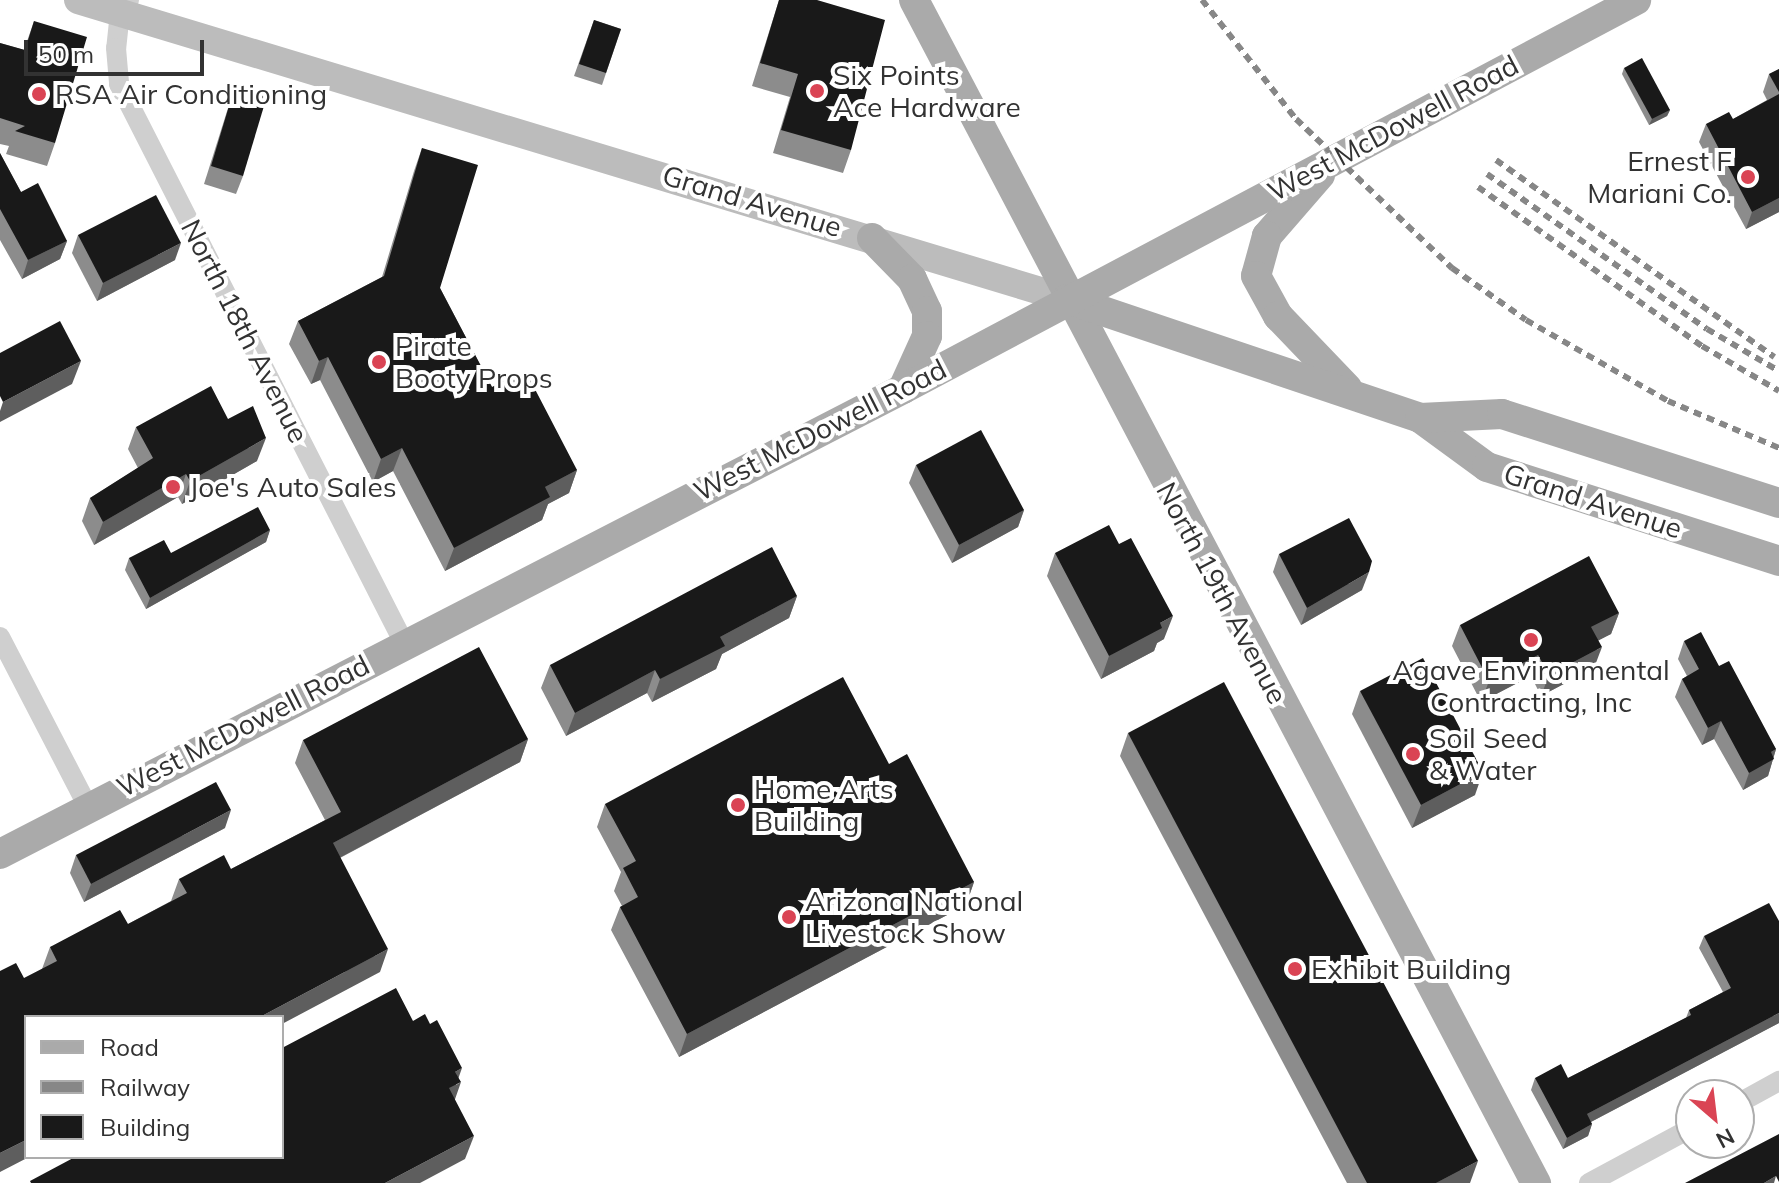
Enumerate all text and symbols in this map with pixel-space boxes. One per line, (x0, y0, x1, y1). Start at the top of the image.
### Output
scale bar (28, 24, 208, 74)
text: 50 m (38, 39, 94, 69)
street label: West McDowell Road (1262, 48, 1524, 208)
place label: Six Points Ace Hardware (833, 58, 1021, 124)
place label: RSA Air Conditioning (55, 77, 327, 111)
marker: Six Points Ace Hardware (808, 82, 826, 100)
marker: RSA Air Conditioning (30, 85, 48, 103)
place label: Ernest F Mariani Co. (1587, 144, 1732, 210)
street label: Grand Avenue (658, 158, 846, 244)
marker: Ernest F Mariani Co. (1739, 168, 1757, 186)
street label: North 18th Avenue (174, 214, 316, 448)
place label: Pirate Booty Props (395, 329, 553, 395)
street label: West McDowell Road (688, 352, 952, 508)
marker: Pirate Booty Props (370, 353, 388, 371)
street label: Grand Avenue (1500, 456, 1686, 546)
place label: Joe's Auto Sales (189, 470, 397, 504)
street label: North 19th Avenue (1149, 477, 1295, 709)
marker: Joe's Auto Sales (164, 478, 182, 496)
marker: Agave Environmental Contracting, Inc (1522, 631, 1540, 649)
street label: West McDowell Road (111, 648, 375, 804)
place label: Agave Environmental Contracting, Inc (1392, 653, 1670, 719)
place label: Soil Seed & Water (1429, 721, 1548, 787)
marker: Soil Seed & Water (1404, 745, 1422, 763)
place label: Home Arts Building (754, 772, 894, 838)
marker: Home Arts Building (729, 796, 747, 814)
place label: Arizona National Livestock Show (805, 884, 1023, 950)
marker: Arizona National Livestock Show (780, 908, 798, 926)
place label: Exhibit Building (1311, 952, 1511, 986)
marker: Exhibit Building (1286, 960, 1304, 978)
legend (24, 1015, 284, 1159)
text: Road (100, 1032, 159, 1062)
text: Railway (100, 1072, 190, 1102)
north arrow (1675, 1079, 1755, 1159)
text: Building (100, 1112, 190, 1142)
text: N (1711, 1122, 1739, 1155)

